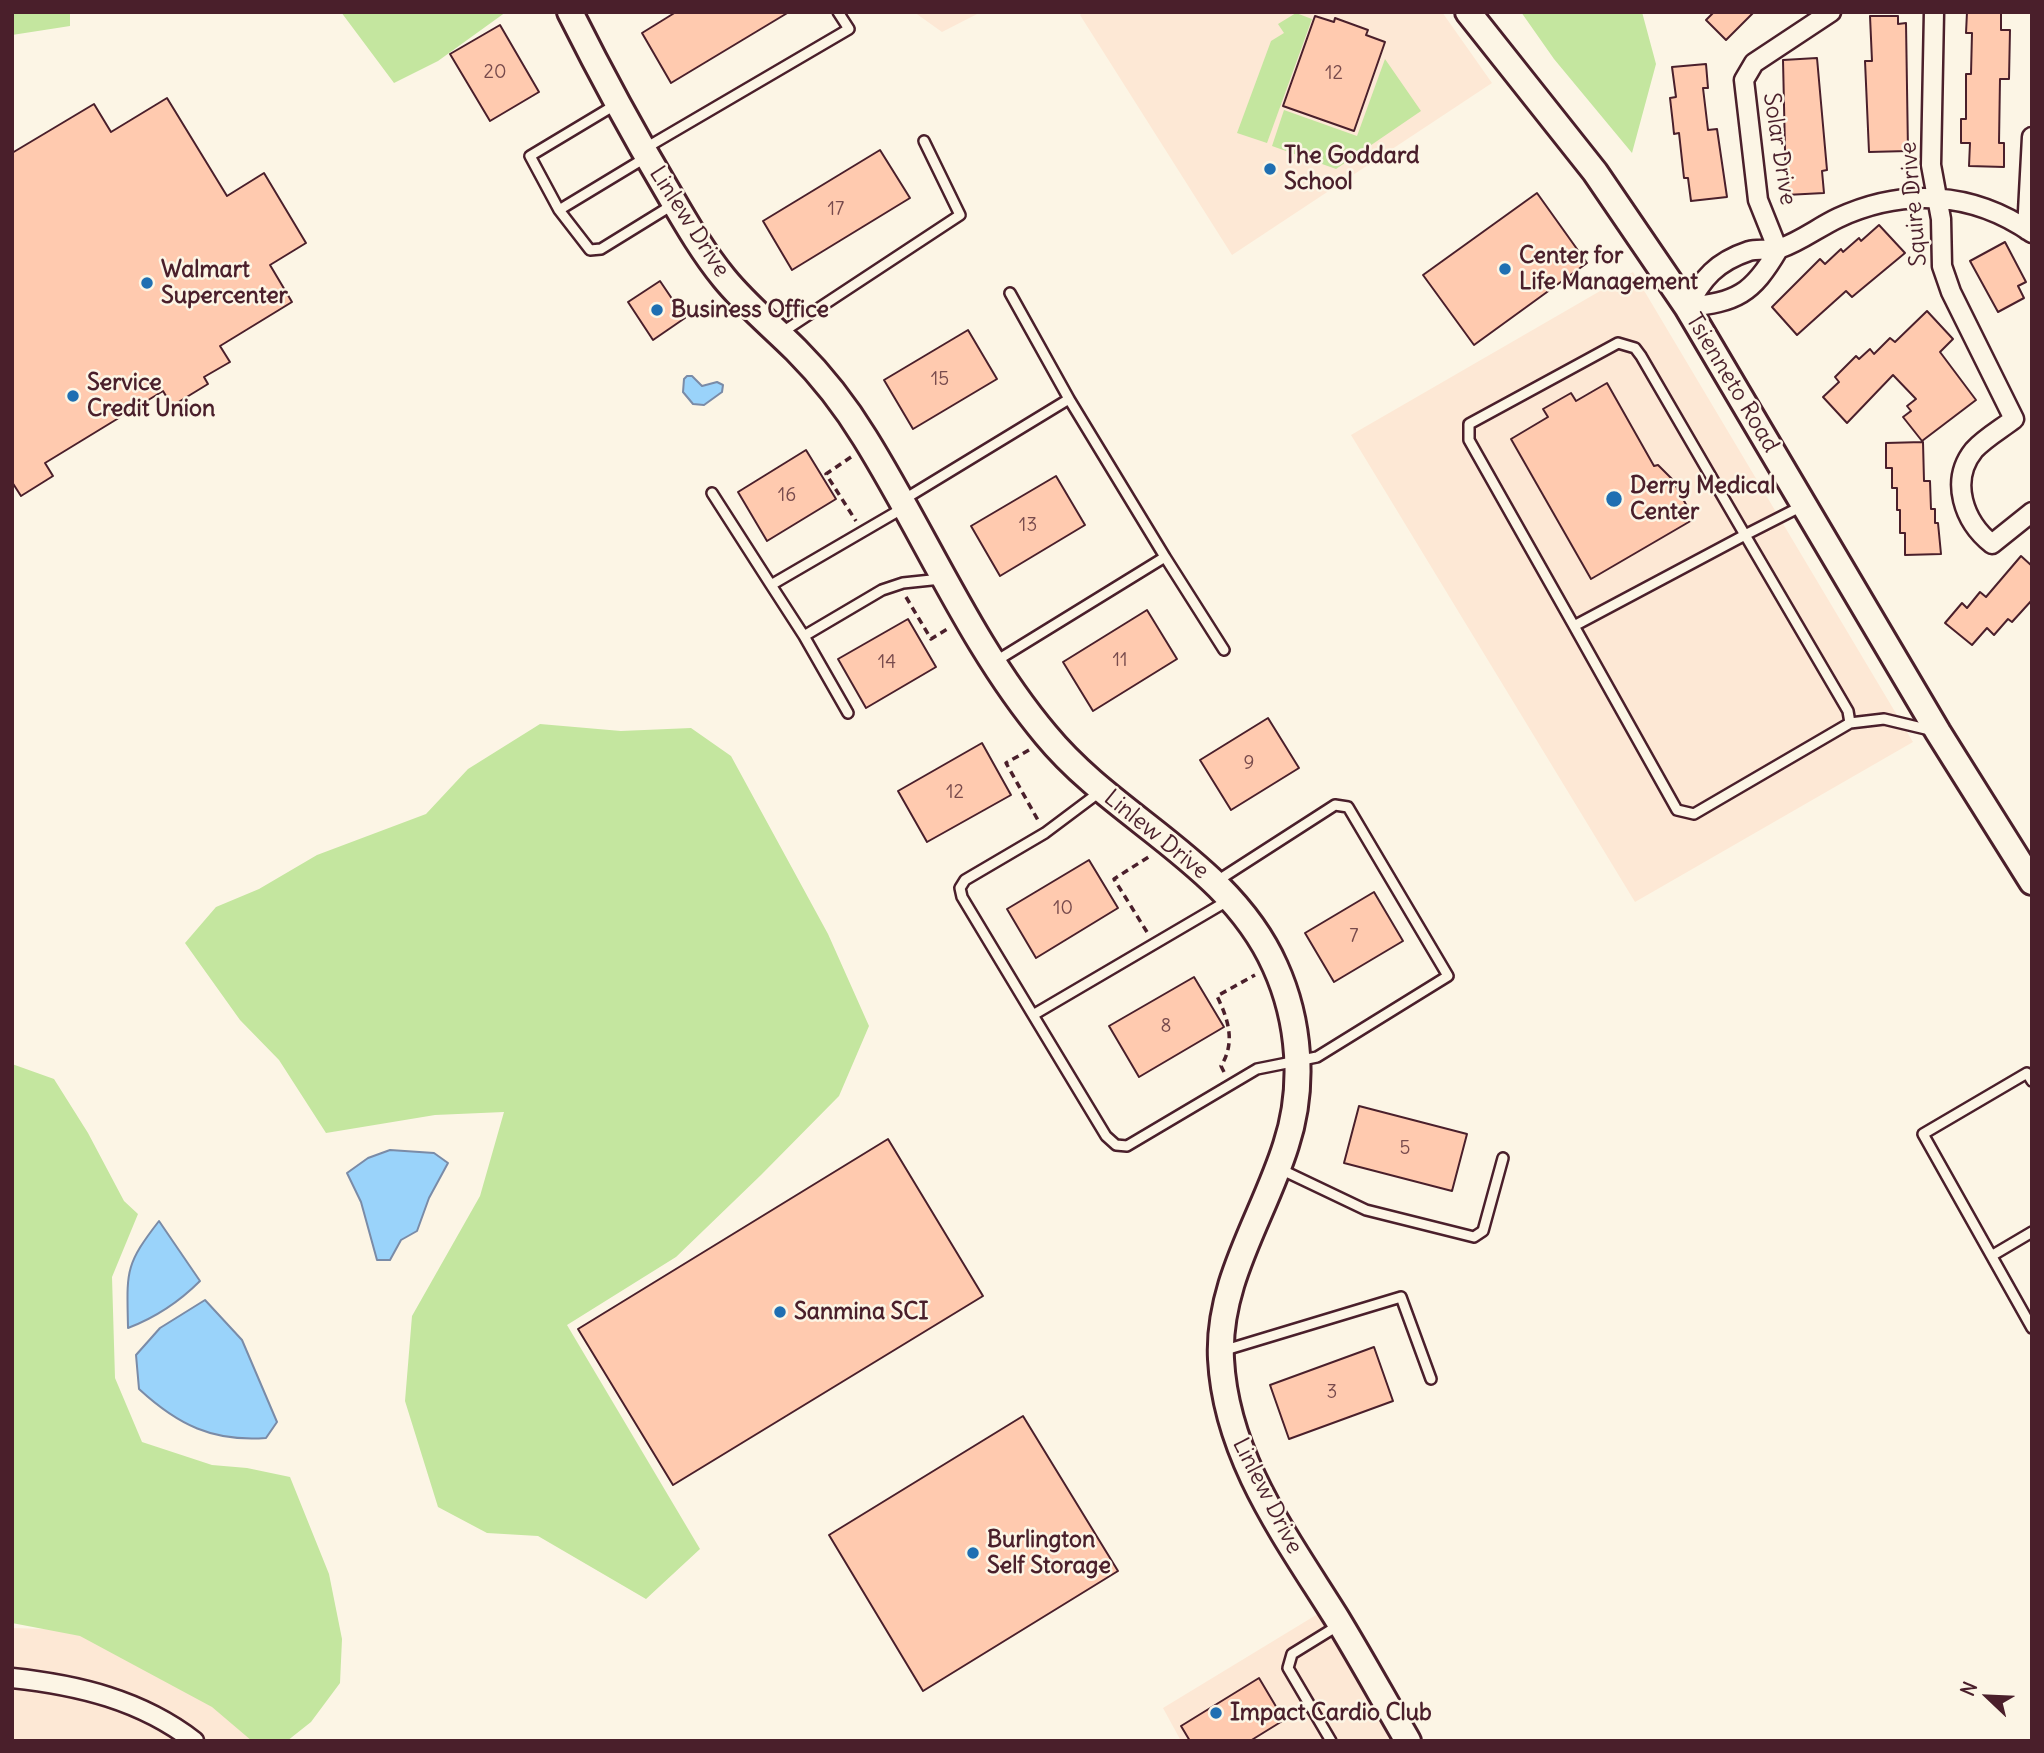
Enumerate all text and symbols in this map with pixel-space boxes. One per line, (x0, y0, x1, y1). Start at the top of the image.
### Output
house number: 20 (484, 62, 506, 84)
house number: 12 (1325, 63, 1343, 85)
street label: Solar Drive (1757, 91, 1801, 207)
street label: Squire Drive (1895, 141, 1933, 267)
place label: The Goddard School (1284, 142, 1420, 196)
street label: Linlew Drive (643, 161, 735, 283)
marker: The Goddard School (1262, 161, 1278, 177)
house number: 17 (828, 199, 844, 221)
place label: Center for Life Management (1519, 242, 1698, 296)
place label: Walmart Supercenter (161, 256, 288, 310)
marker: Center for Life Management (1497, 261, 1513, 277)
marker: Walmart Supercenter (139, 275, 155, 291)
place label: Business Office (671, 296, 829, 324)
marker: Business Office (649, 302, 665, 318)
street label: Tsienneto Road (1680, 308, 1784, 458)
place label: Service Credit Union (87, 369, 215, 423)
house number: 15 (931, 369, 949, 391)
marker: Service Credit Union (65, 388, 81, 404)
place label: Derry Medical Center (1630, 472, 1775, 526)
house number: 16 (778, 485, 796, 507)
marker: Derry Medical Center (1604, 489, 1624, 509)
house number: 13 (1019, 515, 1037, 537)
house number: 11 (1112, 650, 1128, 672)
house number: 14 (878, 652, 896, 674)
house number: 9 (1244, 753, 1254, 775)
house number: 12 (946, 782, 964, 804)
street label: Linlew Drive (1098, 784, 1214, 886)
house number: 10 (1053, 898, 1073, 920)
house number: 7 (1349, 926, 1359, 948)
house number: 8 (1161, 1016, 1171, 1038)
house number: 5 (1400, 1138, 1410, 1160)
place label: Sanmina SCI (794, 1298, 928, 1326)
marker: Sanmina SCI (772, 1304, 788, 1320)
house number: 3 (1327, 1382, 1337, 1404)
street label: Linlew Drive (1226, 1433, 1308, 1559)
place label: Burlington Self Storage (987, 1526, 1111, 1580)
marker: Burlington Self Storage (965, 1545, 981, 1561)
north arrow (1953, 1662, 2023, 1732)
text: N (1955, 1678, 1982, 1700)
place label: Impact Cardio Club (1230, 1699, 1432, 1727)
marker: Impact Cardio Club (1208, 1705, 1224, 1721)

